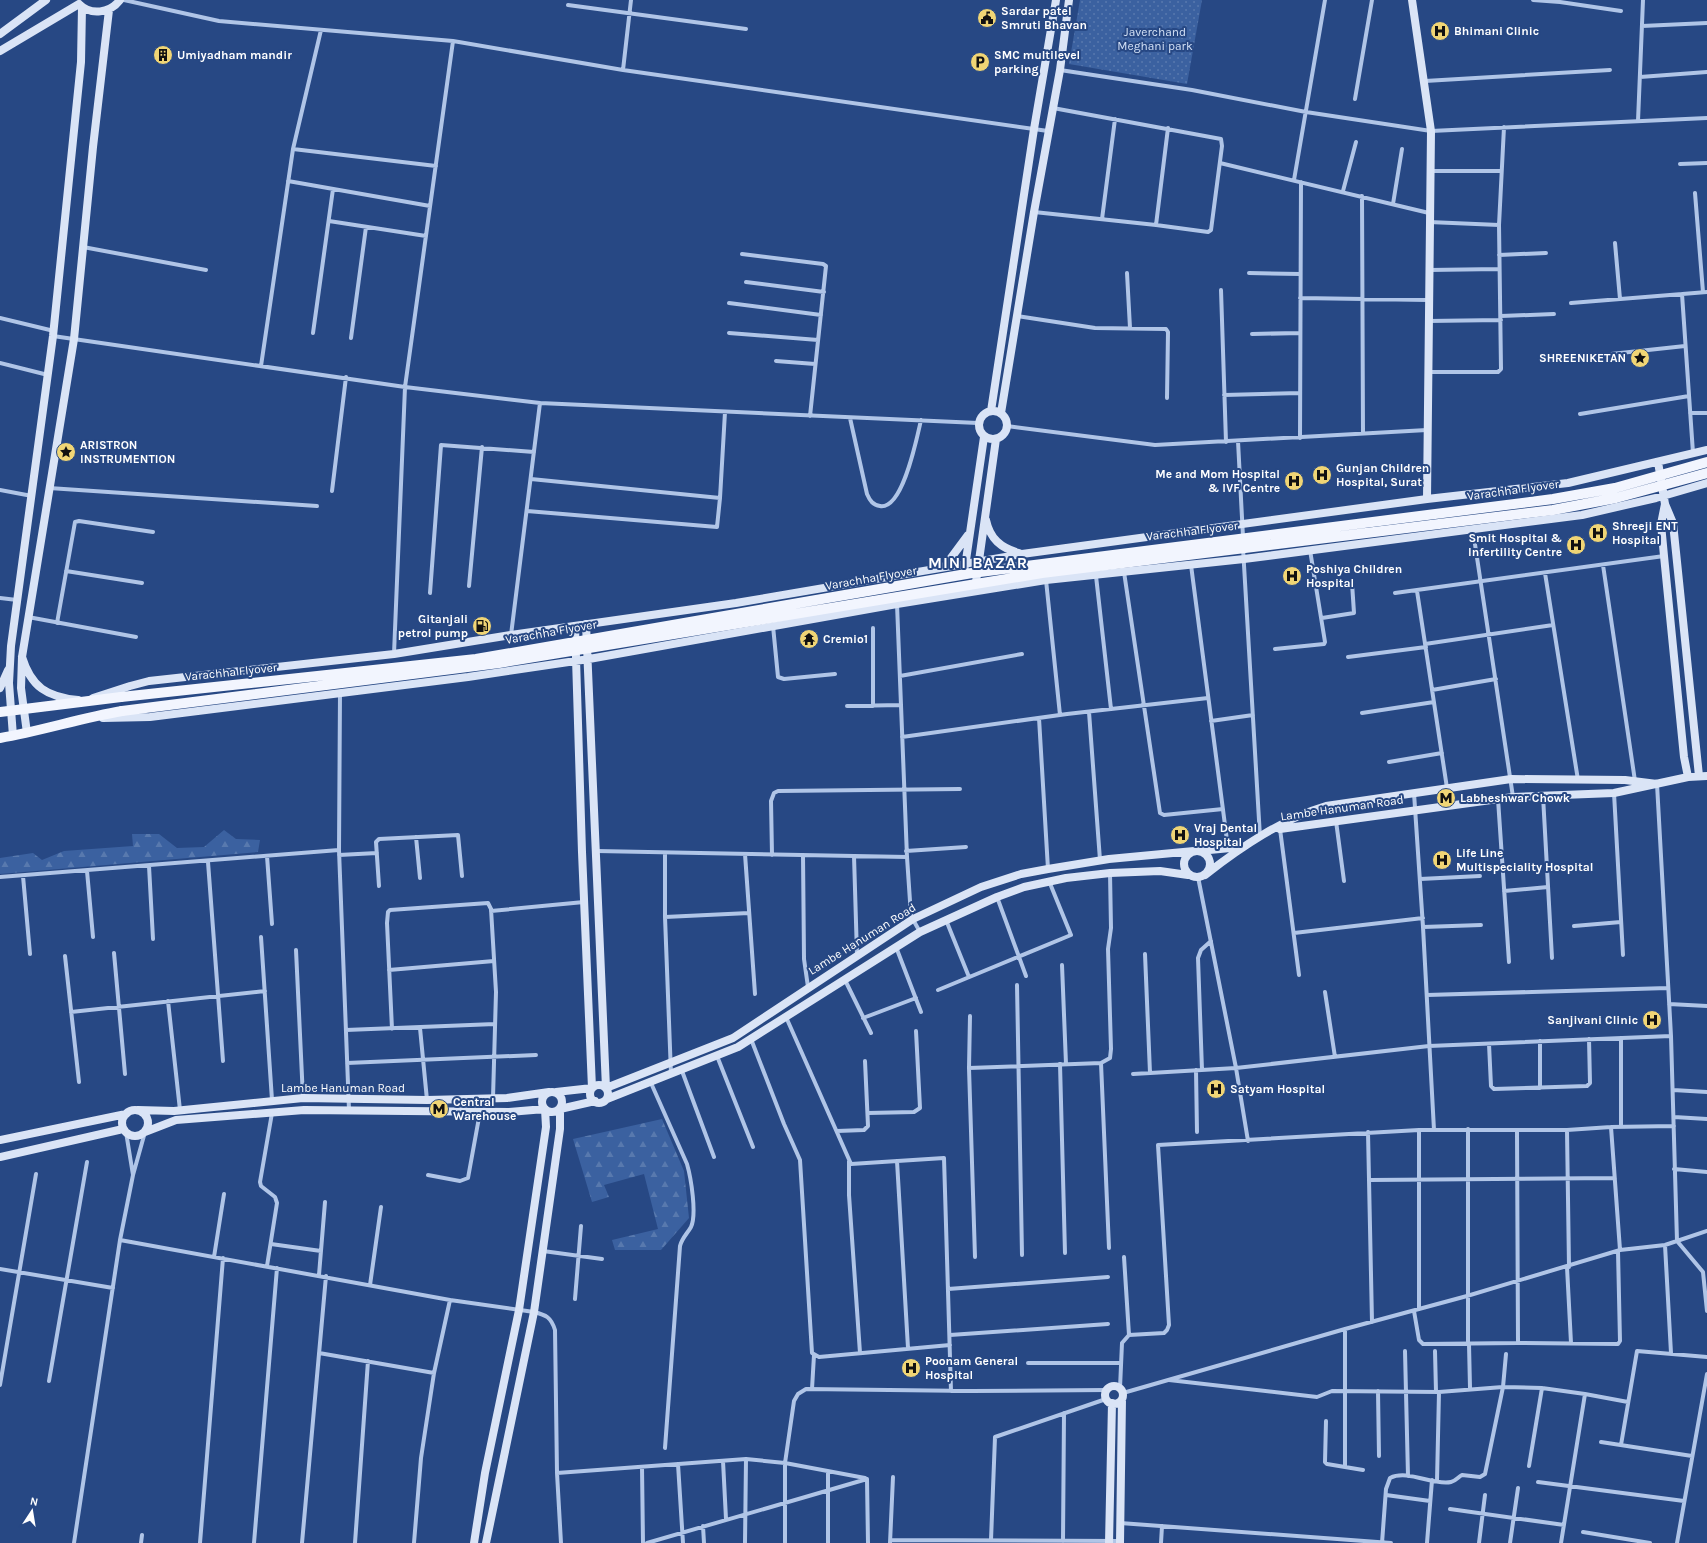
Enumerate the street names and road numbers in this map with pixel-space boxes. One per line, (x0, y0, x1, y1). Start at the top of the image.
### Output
street label: Varachha Flyover (1466, 477, 1560, 503)
street label: Varachha Flyover (1145, 518, 1239, 544)
street label: Varachha Flyover (824, 563, 918, 593)
street label: Varachha Flyover (504, 617, 598, 647)
street label: Varachha Flyover (184, 660, 278, 684)
street label: Lambe Hanuman Road (1280, 792, 1404, 824)
street label: Lambe Hanuman Road (806, 900, 918, 978)
street label: Lambe Hanuman Road (281, 1081, 405, 1095)

